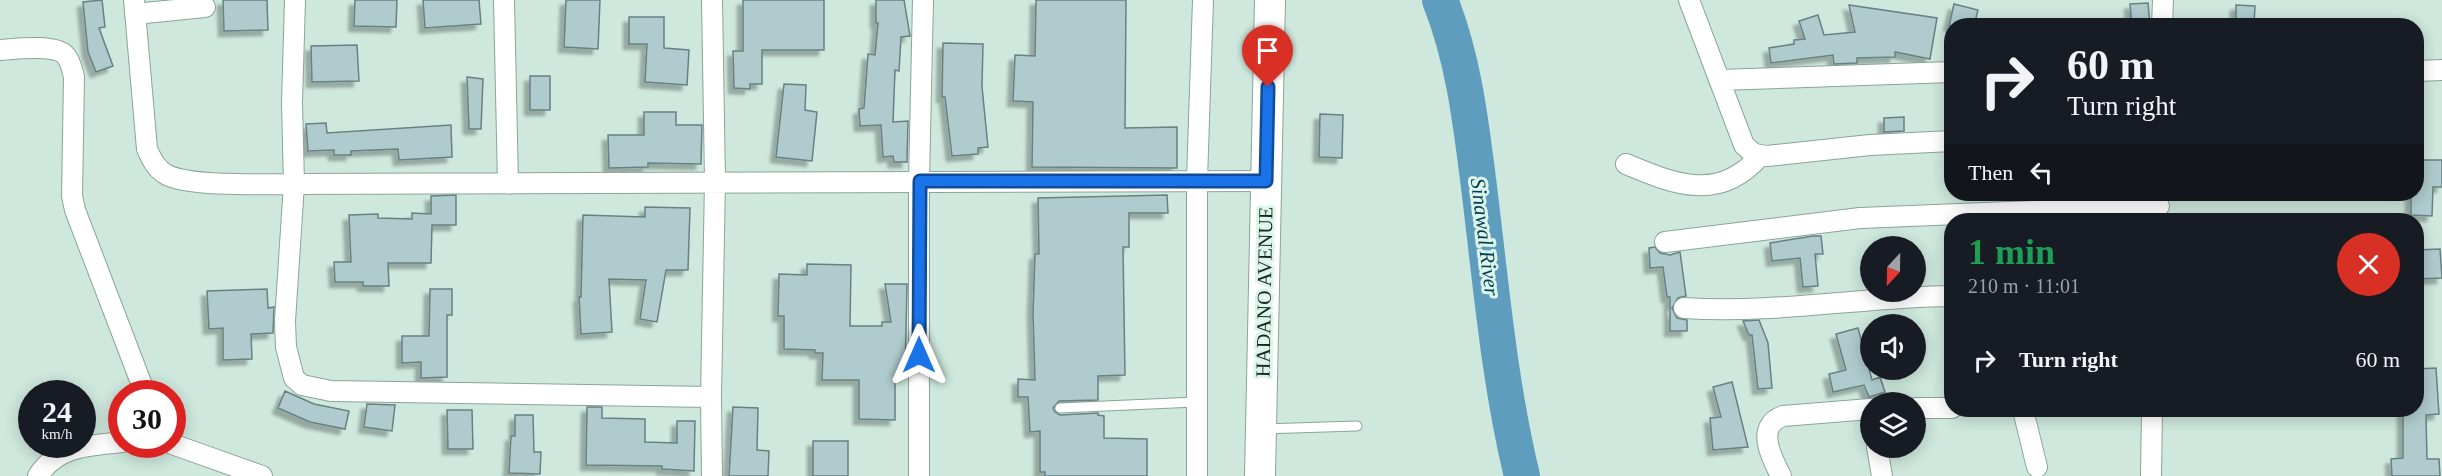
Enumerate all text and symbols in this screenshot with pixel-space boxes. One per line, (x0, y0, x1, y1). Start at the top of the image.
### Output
pin (1242, 25, 1293, 87)
icon: arrive (1251, 34, 1284, 67)
icon: right (1968, 42, 2046, 120)
text: 60 m (2067, 42, 2155, 88)
text: Turn right (2067, 91, 2176, 121)
icon: left (2025, 156, 2058, 189)
text: Then (1968, 160, 2013, 185)
water label: Sinawal River (1466, 177, 1504, 298)
street label: HADANO AVENUE (1252, 207, 1276, 377)
text: 1 min (1968, 232, 2055, 272)
button: close (2337, 233, 2400, 296)
north arrow (1860, 236, 1926, 302)
map controls (1860, 236, 1926, 458)
text: 210 m · 11:01 (1968, 275, 2080, 297)
button: sound (1860, 314, 1926, 380)
position arrow (887, 323, 951, 387)
icon: right (1968, 344, 2001, 377)
text: Turn right (2019, 347, 2118, 372)
text: 60 m (2355, 347, 2400, 372)
speed limit sign: 30 (108, 380, 186, 458)
button: layers (1860, 392, 1926, 458)
text: 24 (42, 395, 72, 428)
text: km/h (42, 426, 72, 442)

